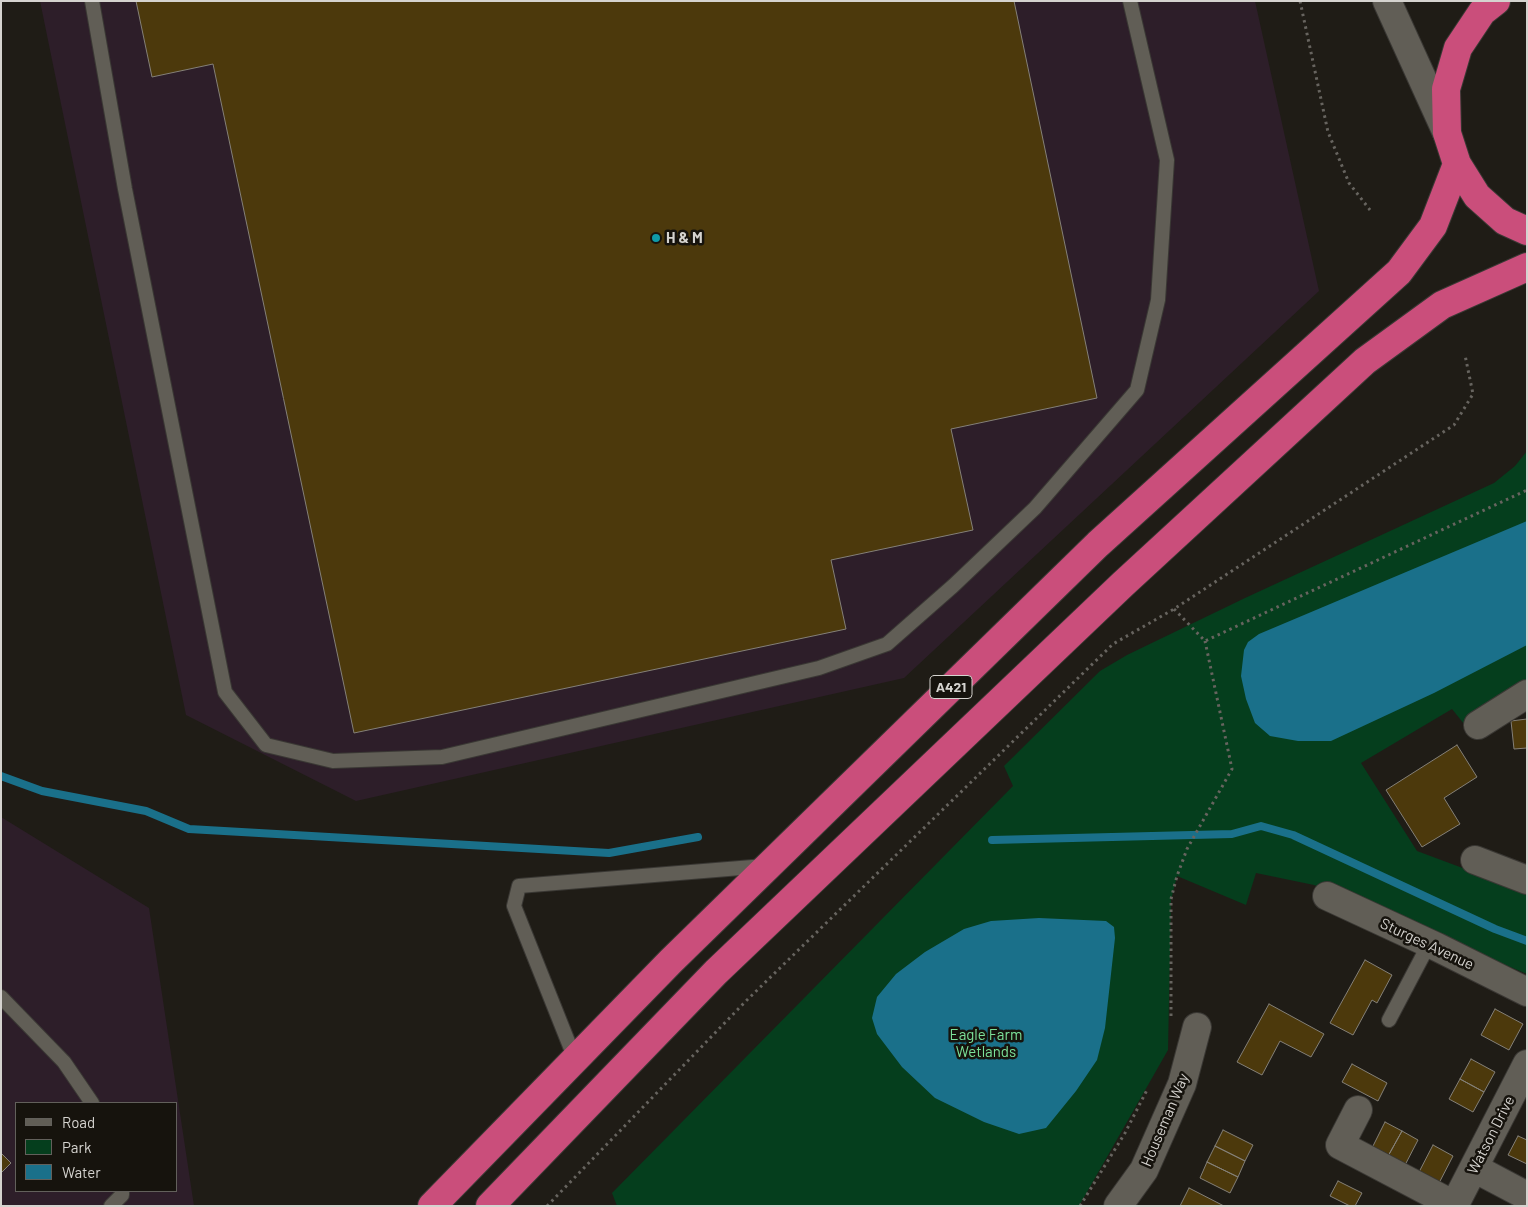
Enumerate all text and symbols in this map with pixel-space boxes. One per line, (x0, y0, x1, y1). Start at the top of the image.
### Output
place label: H & M (666, 229, 703, 247)
marker: H & M (650, 232, 662, 244)
road number: A421 (930, 676, 972, 699)
street label: Sturges Avenue (1377, 914, 1477, 974)
park label: Eagle Farm Wetlands (950, 1026, 1022, 1061)
street label: Houseman Way (1137, 1071, 1193, 1169)
street label: Watson Drive (1464, 1093, 1518, 1177)
legend (15, 1102, 178, 1192)
text: Road (62, 1113, 95, 1131)
text: Park (62, 1138, 91, 1156)
text: Water (62, 1163, 101, 1181)

